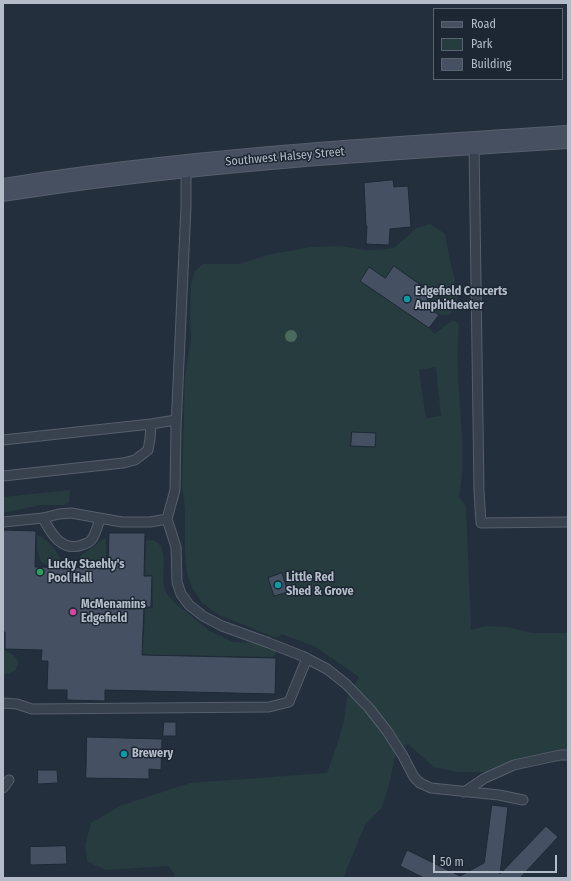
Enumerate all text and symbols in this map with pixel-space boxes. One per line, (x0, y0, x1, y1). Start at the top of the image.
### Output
legend (433, 8, 563, 80)
text: Road (471, 17, 496, 31)
text: Park (471, 37, 492, 51)
text: Building (471, 57, 511, 71)
street label: Southwest Halsey Street (225, 145, 345, 169)
place label: Edgefield Concerts Amphitheater (415, 285, 507, 313)
marker: Edgefield Concerts Amphitheater (402, 294, 412, 304)
place label: Lucky Staehly's Pool Hall (48, 558, 125, 586)
marker: Lucky Staehly's Pool Hall (35, 567, 45, 577)
place label: Little Red Shed & Grove (286, 571, 354, 599)
marker: Little Red Shed & Grove (273, 580, 283, 590)
place label: McMenamins Edgefield (81, 598, 146, 626)
marker: McMenamins Edgefield (68, 607, 78, 617)
place label: Brewery (132, 747, 173, 761)
marker: Brewery (119, 749, 129, 759)
scale bar (435, 847, 559, 873)
text: 50 m (440, 855, 464, 869)

